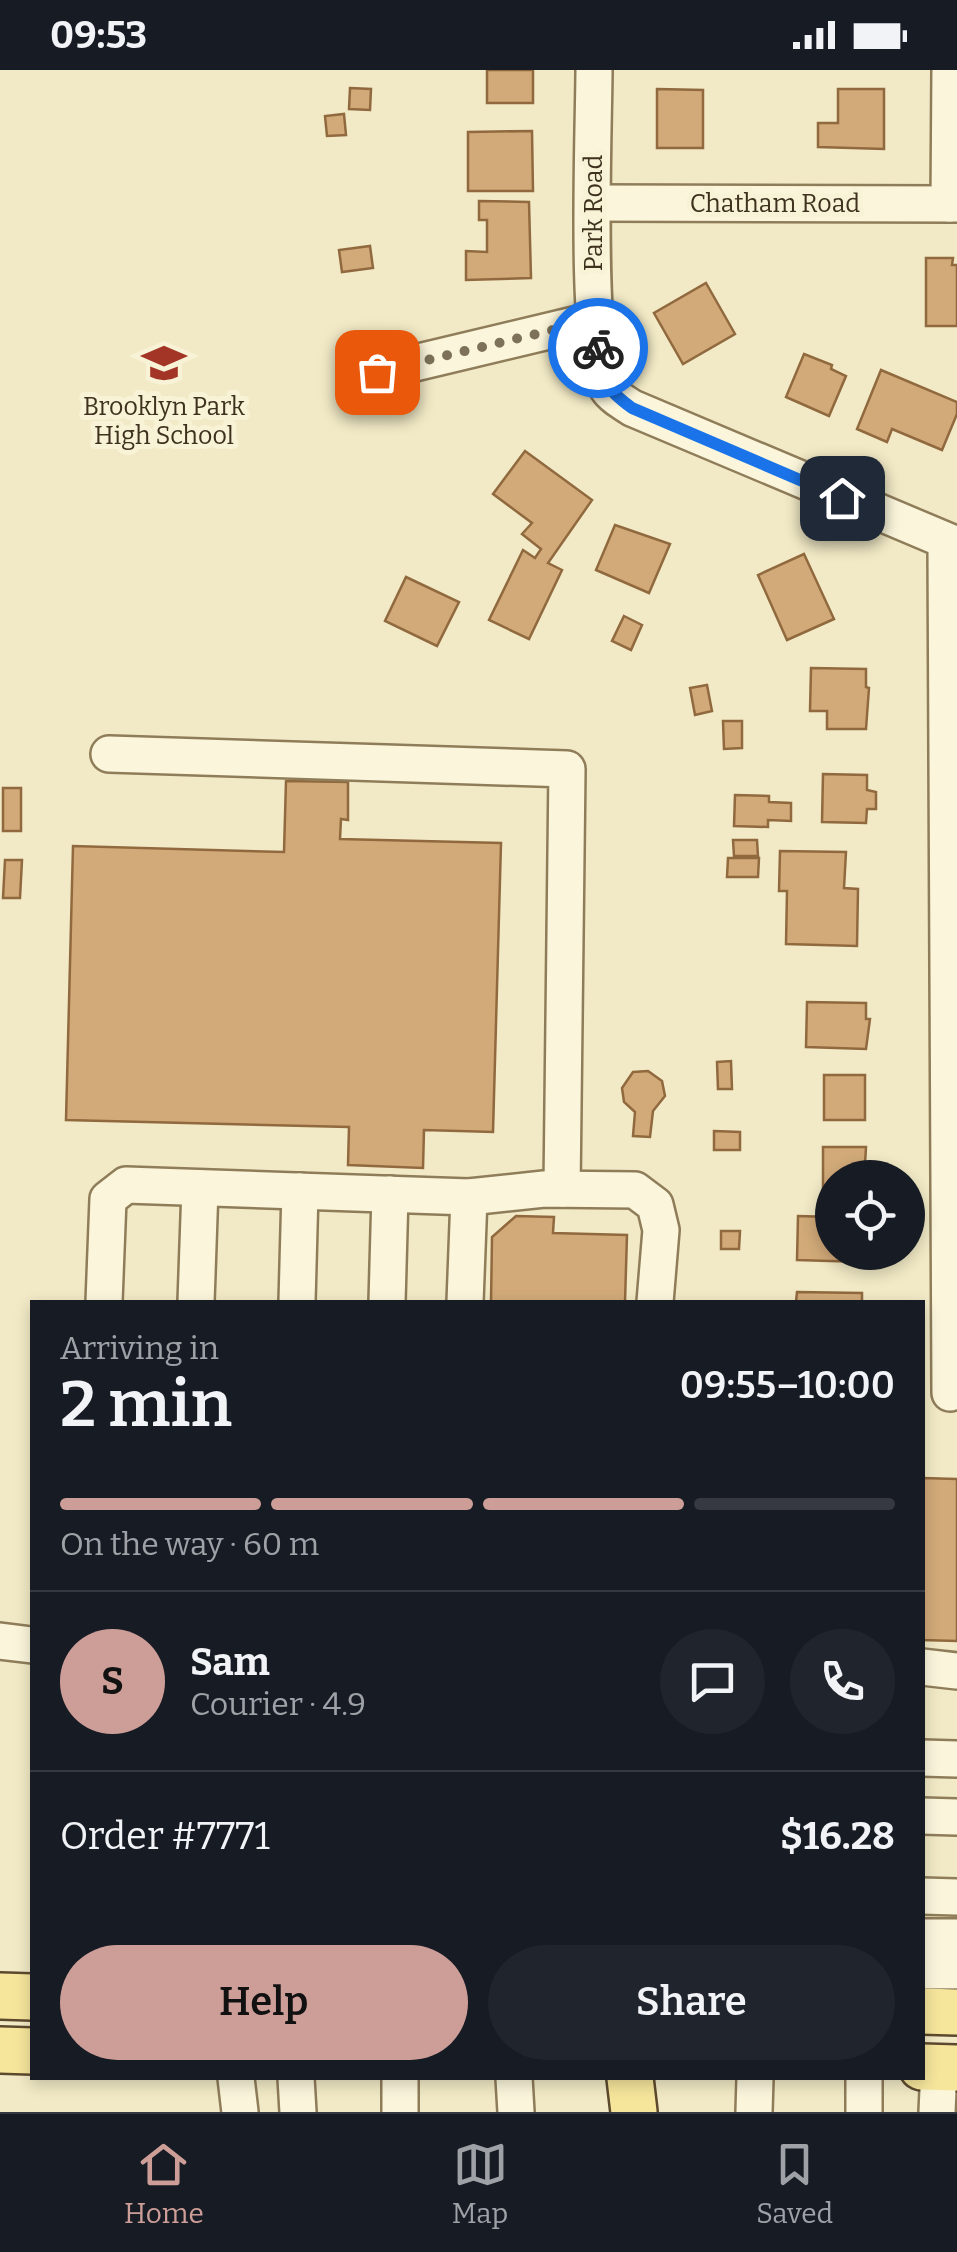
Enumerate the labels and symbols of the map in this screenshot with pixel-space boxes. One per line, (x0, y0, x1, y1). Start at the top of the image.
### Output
street label: Park Road (579, 155, 609, 271)
street label: Chatham Road (690, 189, 860, 219)
courier (548, 298, 648, 398)
pin (335, 330, 420, 415)
school or university icon: Brooklyn Park High School (140, 339, 188, 387)
place label: Brooklyn Park High School (83, 392, 246, 451)
pin (800, 456, 885, 541)

